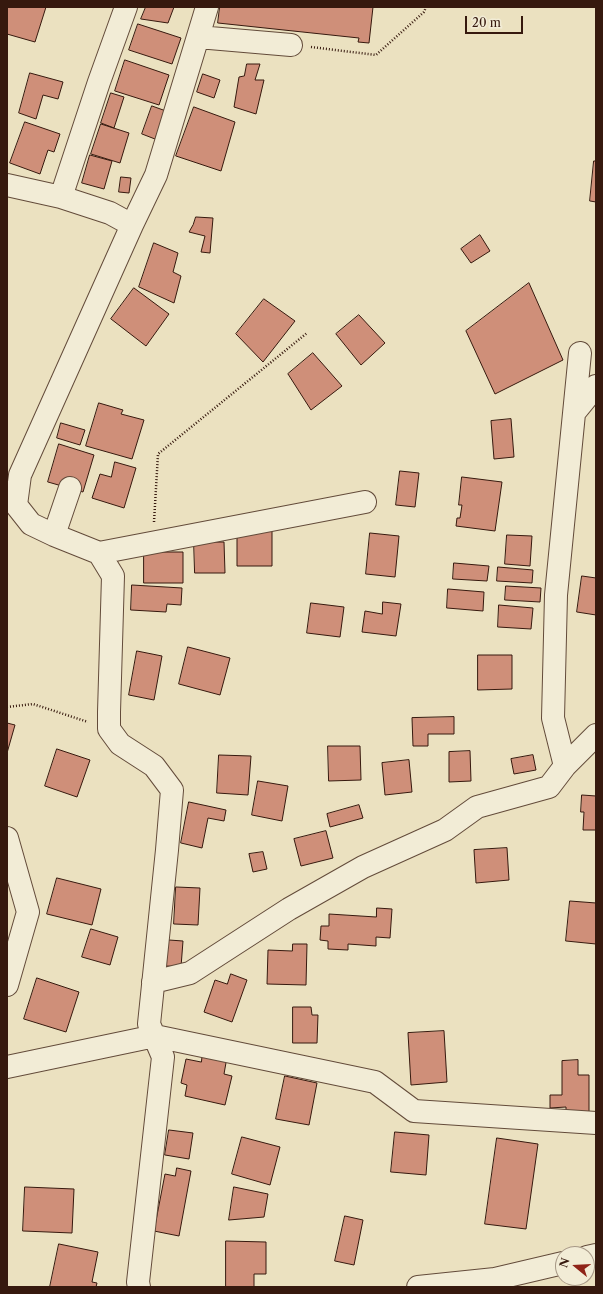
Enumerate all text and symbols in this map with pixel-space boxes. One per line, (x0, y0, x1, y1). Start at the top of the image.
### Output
scale bar (467, 8, 525, 34)
text: 20 m (472, 15, 501, 30)
north arrow (555, 1246, 595, 1286)
text: N (556, 1256, 573, 1269)

